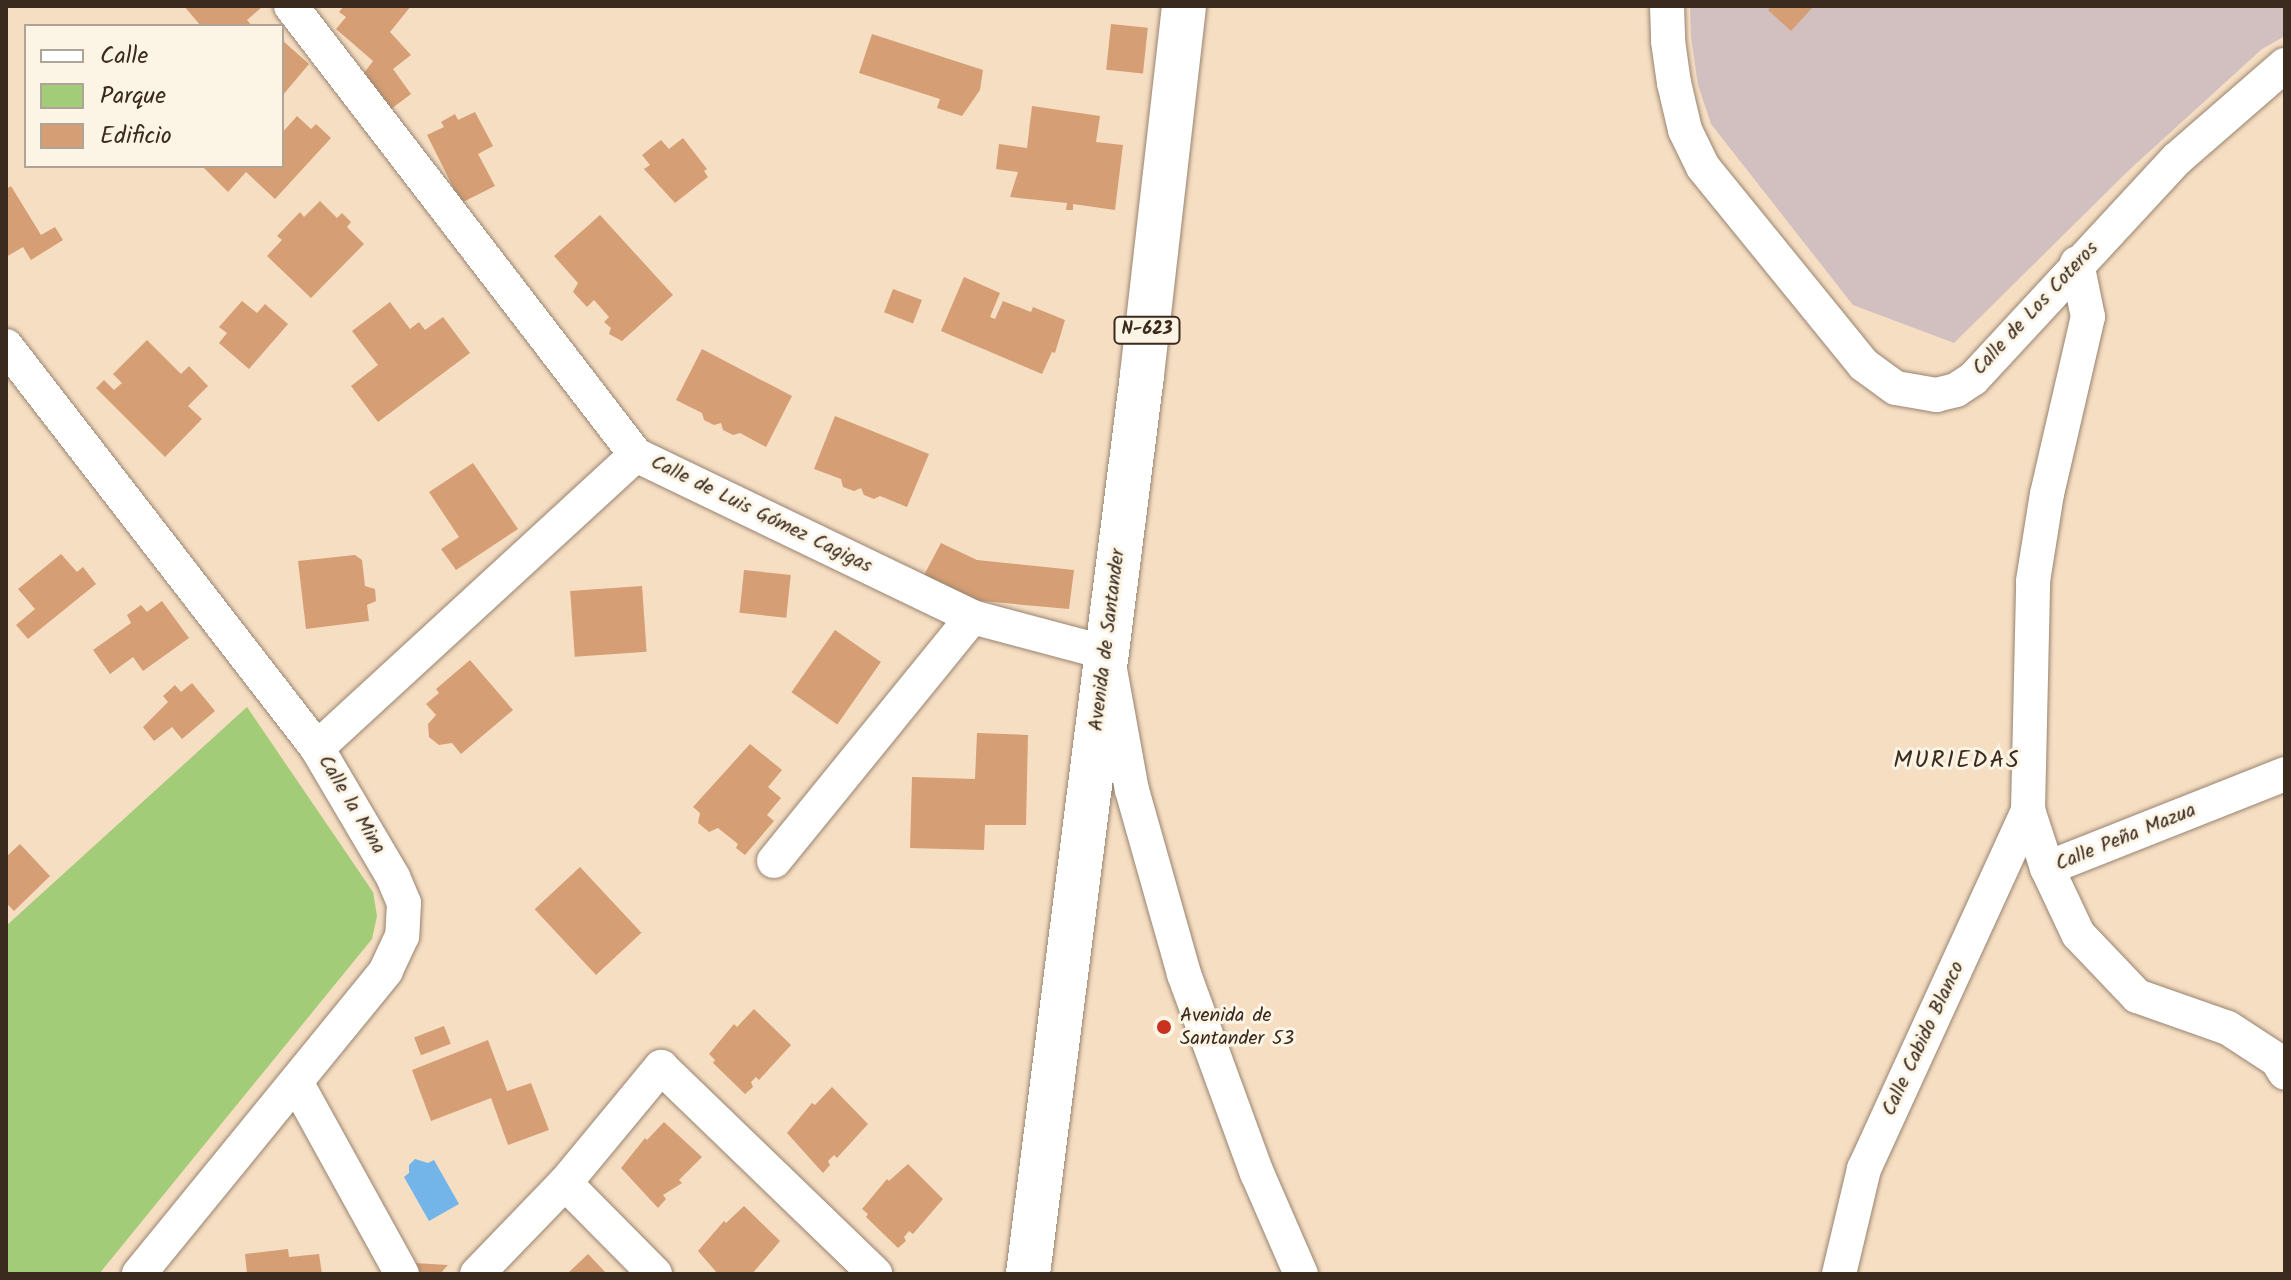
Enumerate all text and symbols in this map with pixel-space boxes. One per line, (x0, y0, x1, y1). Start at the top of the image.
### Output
legend (24, 24, 284, 168)
text: Calle (100, 37, 148, 76)
text: Parque (100, 77, 166, 116)
text: Edificio (100, 117, 172, 156)
street label: Calle de Los Coteros (1968, 237, 2104, 381)
road number: N-623 (1113, 316, 1181, 344)
street label: Calle de Luis Gómez Cagigas (647, 451, 875, 579)
street label: Avenida de Santander (1085, 548, 1131, 732)
district label: MURIEDAS (1893, 747, 2021, 775)
street label: Calle la Mina (312, 751, 390, 859)
street label: Calle Peña Mazua (2052, 799, 2200, 877)
street label: Calle Cabido Blanco (1878, 958, 1970, 1120)
place label: Avenida de Santander 53 (1180, 1004, 1294, 1051)
marker: Avenida de Santander 53 (1155, 1018, 1173, 1036)

